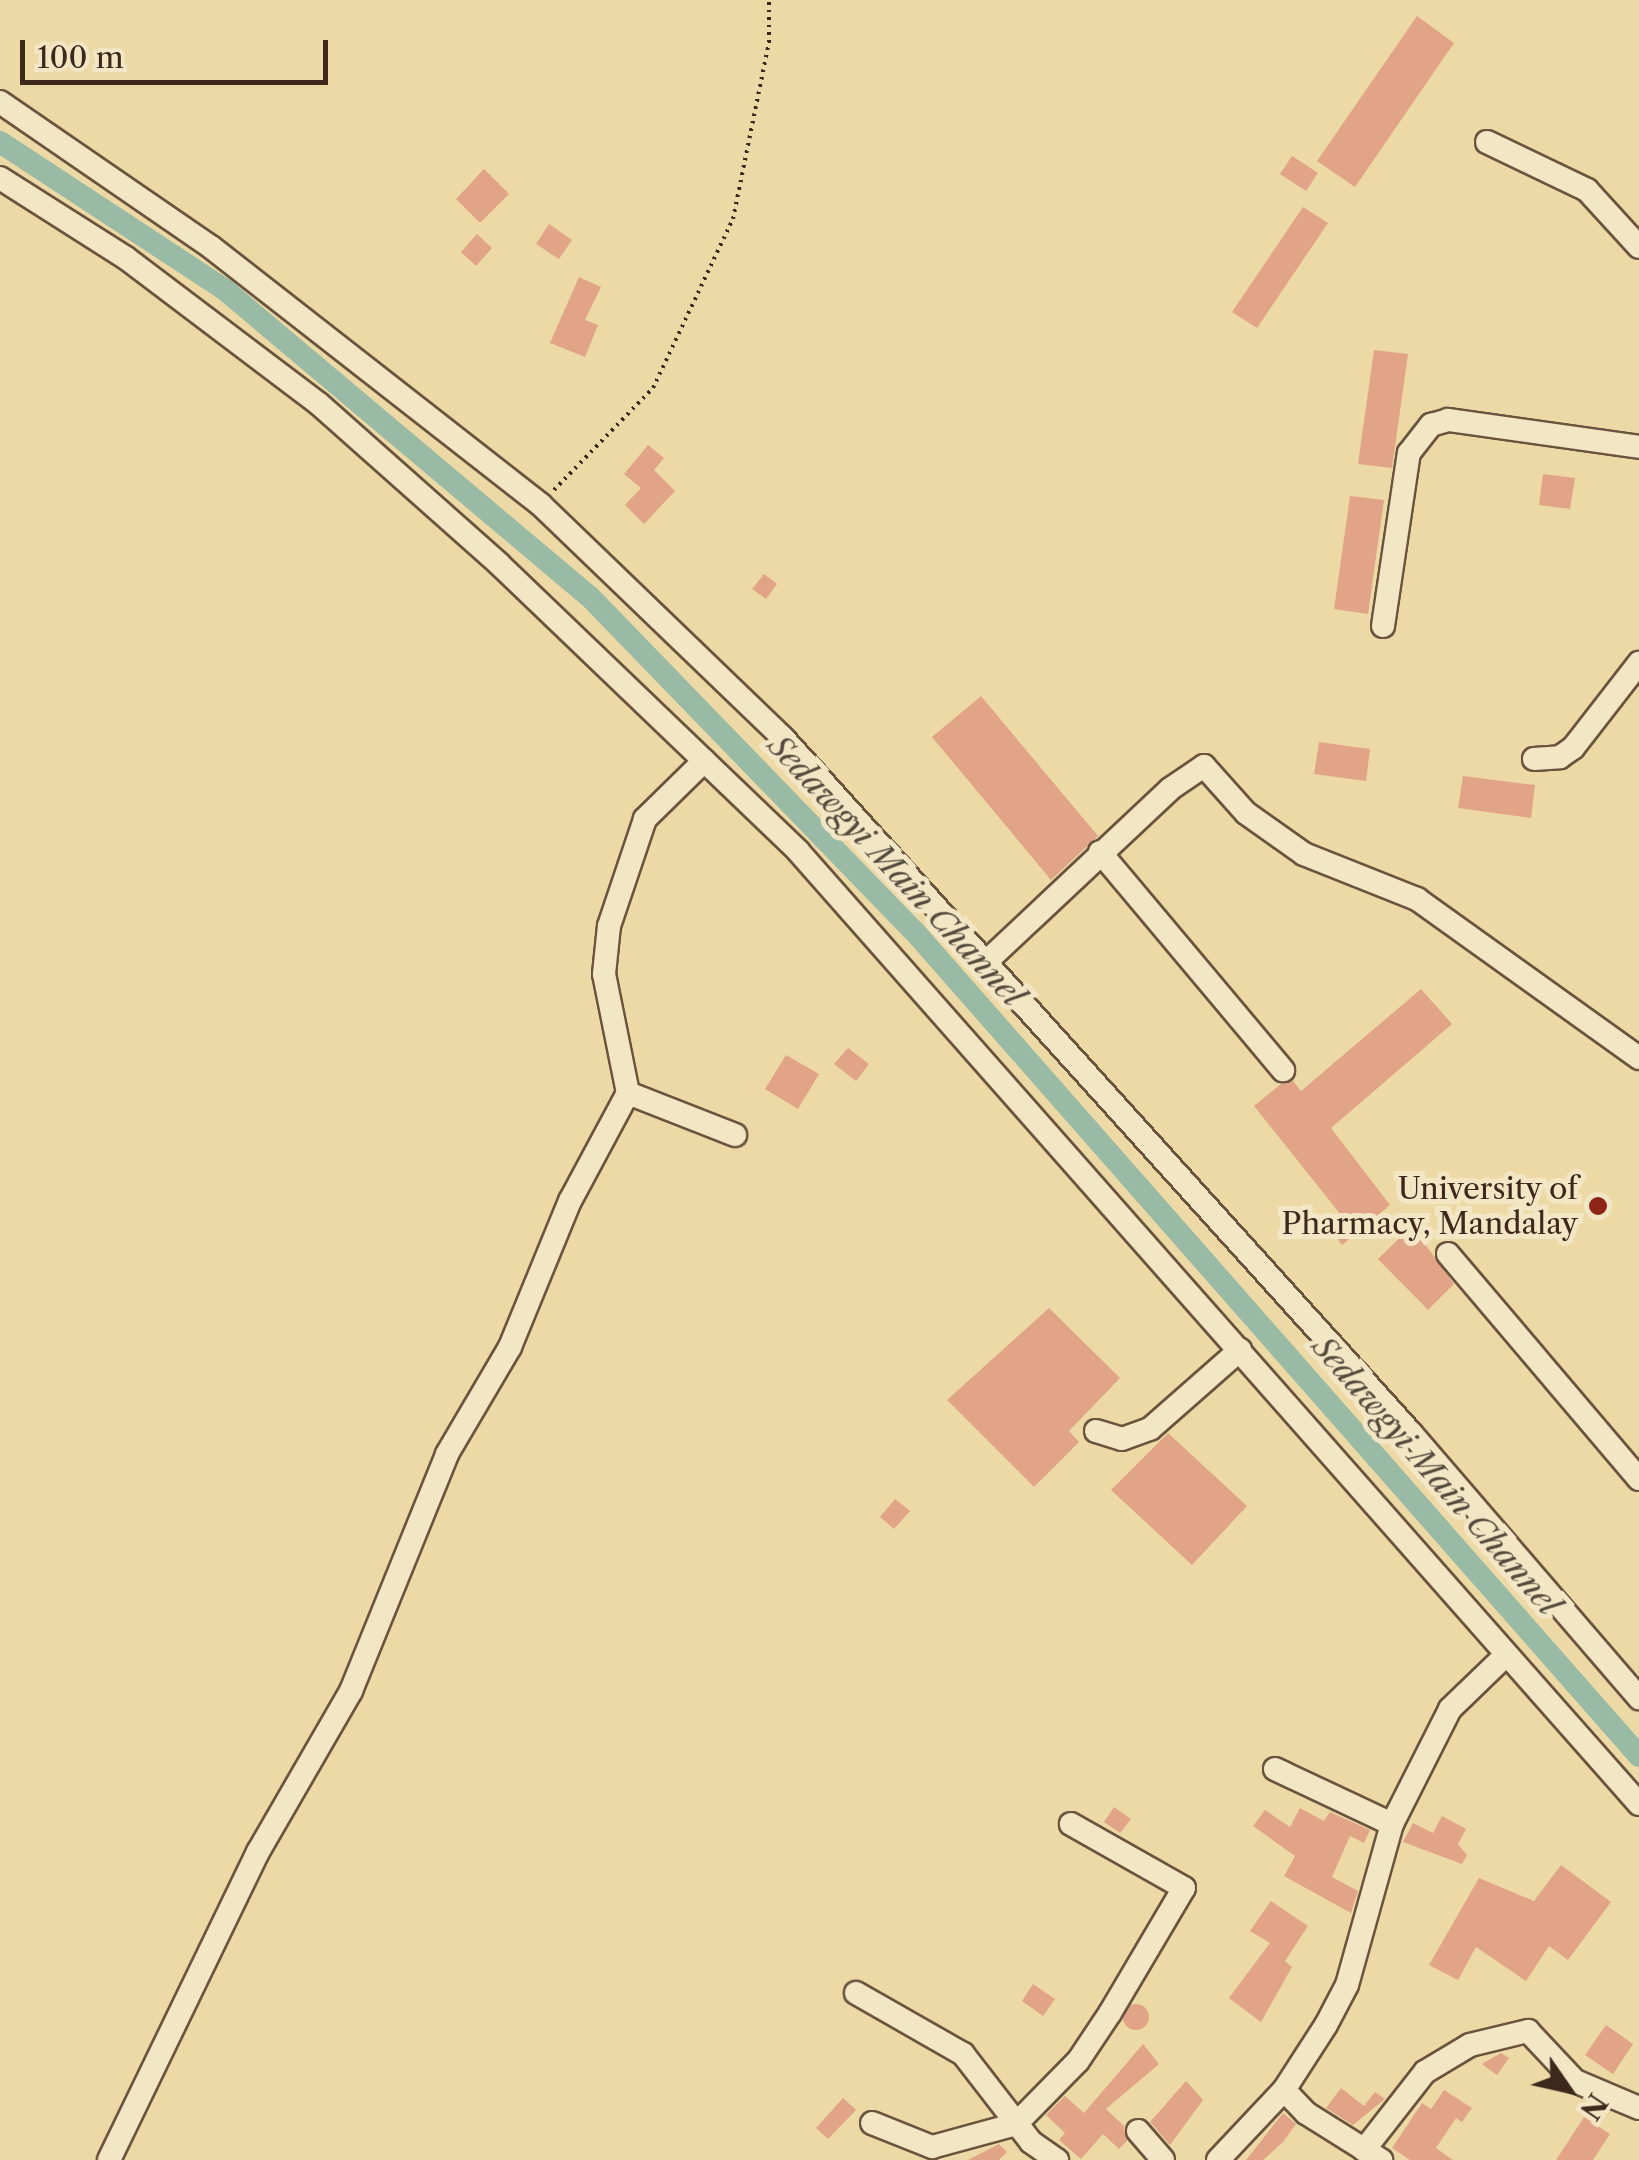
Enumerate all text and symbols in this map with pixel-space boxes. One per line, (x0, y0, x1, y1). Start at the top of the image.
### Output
scale bar (25, 20, 332, 82)
text: 100 m (37, 39, 124, 76)
water label: Sedawgyi Main Channel (760, 727, 1032, 1015)
place label: University of Pharmacy, Mandalay (1282, 1171, 1578, 1242)
marker: University of Pharmacy, Mandalay (1587, 1195, 1609, 1217)
water label: Sedawgyi Main Channel (1304, 1328, 1568, 1624)
north arrow (1519, 2040, 1619, 2140)
text: N (1573, 2087, 1615, 2126)

